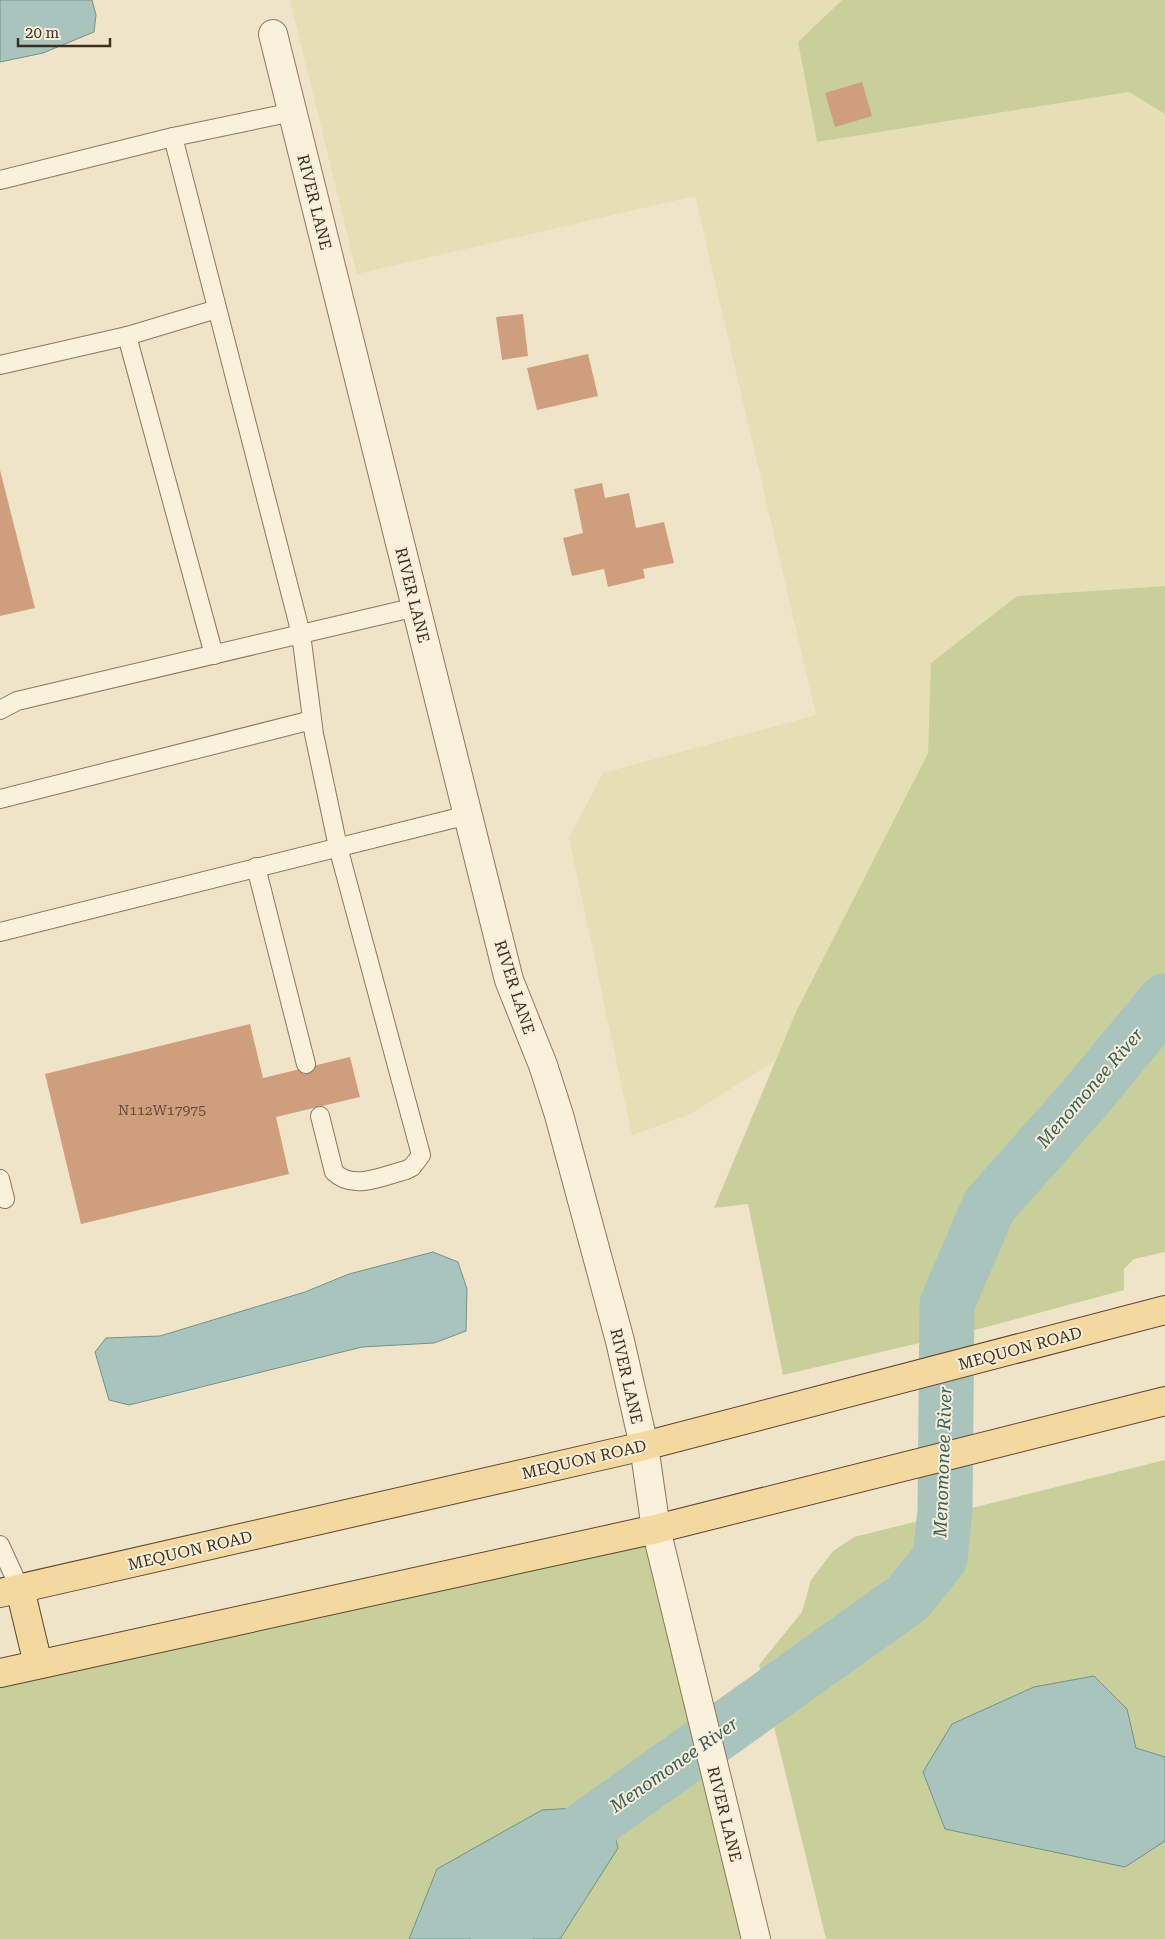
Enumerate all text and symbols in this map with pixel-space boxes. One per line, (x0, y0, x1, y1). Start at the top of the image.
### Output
scale bar (18, 15, 110, 47)
text: 20 m (25, 24, 60, 42)
street label: RIVER LANE (293, 152, 336, 252)
street label: RIVER LANE (391, 545, 434, 645)
street label: RIVER LANE (490, 938, 539, 1037)
water label: Menomonee River (1031, 1023, 1147, 1152)
house number: N112W17975 (118, 1102, 206, 1118)
street label: MEQUON ROAD (956, 1323, 1084, 1374)
street label: RIVER LANE (606, 1326, 647, 1426)
water label: Menomonee River (929, 1386, 956, 1539)
street label: MEQUON ROAD (520, 1436, 648, 1483)
street label: MEQUON ROAD (126, 1527, 254, 1574)
water label: Menomonee River (605, 1712, 742, 1817)
street label: RIVER LANE (703, 1764, 746, 1864)

